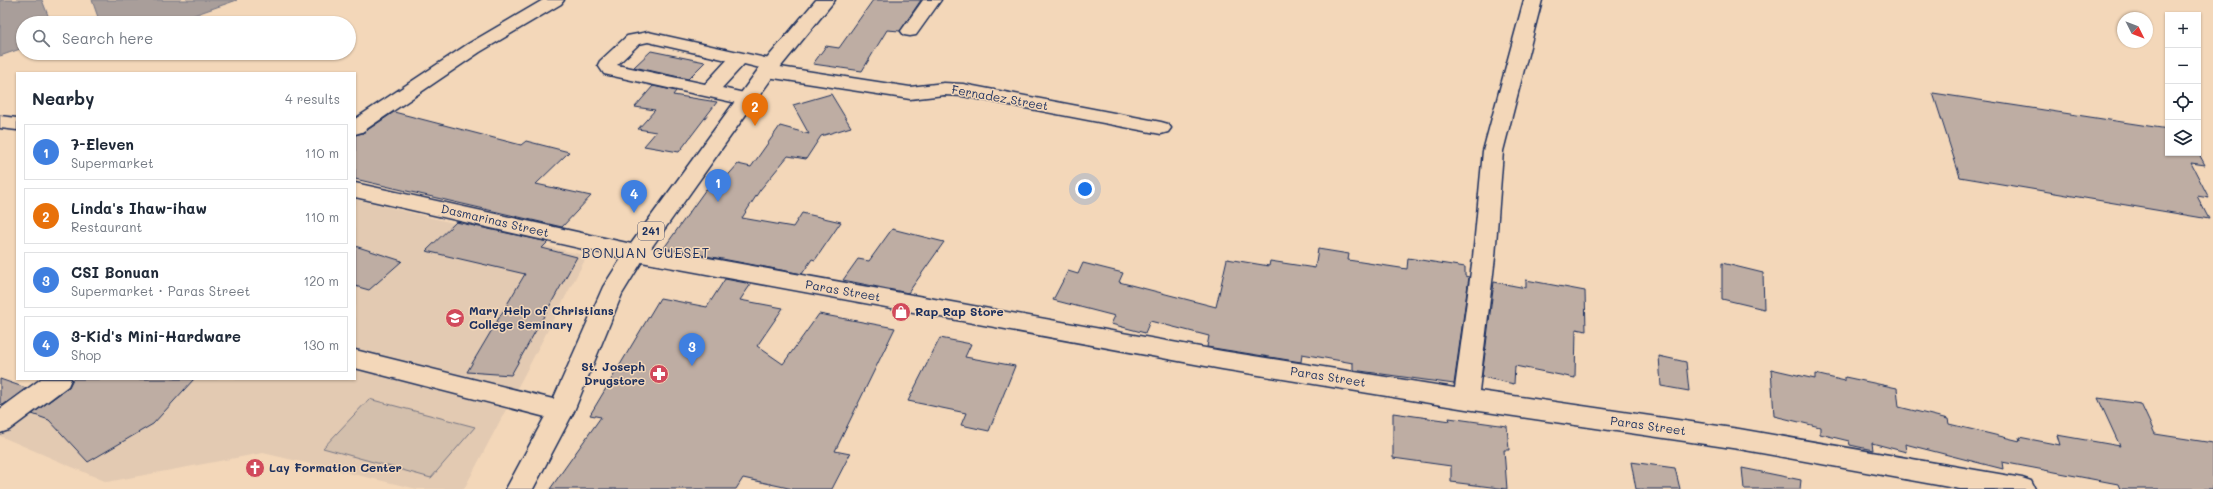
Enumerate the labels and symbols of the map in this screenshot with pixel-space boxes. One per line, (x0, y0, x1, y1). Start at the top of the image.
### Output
north arrow (2117, 12, 2153, 48)
street label: Fernadez Street (951, 81, 1050, 113)
pin: 2 (742, 93, 768, 126)
pin: 1 (705, 169, 731, 202)
your location (1075, 179, 1095, 199)
pin: 4 (621, 180, 647, 213)
street label: Dasmarinas Street (440, 200, 551, 240)
road number: 241 (638, 222, 664, 240)
district label: BONUAN GUESET (582, 243, 710, 262)
street label: Paras Street (804, 276, 882, 305)
shop icon: Rap Rap Store (890, 301, 912, 323)
place label: Mary Help of Christians College Seminary (469, 302, 614, 332)
place label: Rap Rap Store (915, 303, 1004, 319)
school or university icon: Mary Help of Christians College Seminary (444, 307, 466, 329)
pin: 3 (679, 333, 705, 366)
place label: St. Joseph Drugstore (581, 358, 645, 388)
street label: Paras Street (1289, 362, 1367, 390)
pharmacy icon: St. Joseph Drugstore (648, 363, 670, 385)
street label: Paras Street (1609, 412, 1687, 438)
church icon: Lay Formation Center (244, 457, 266, 479)
place label: Lay Formation Center (269, 459, 402, 475)

